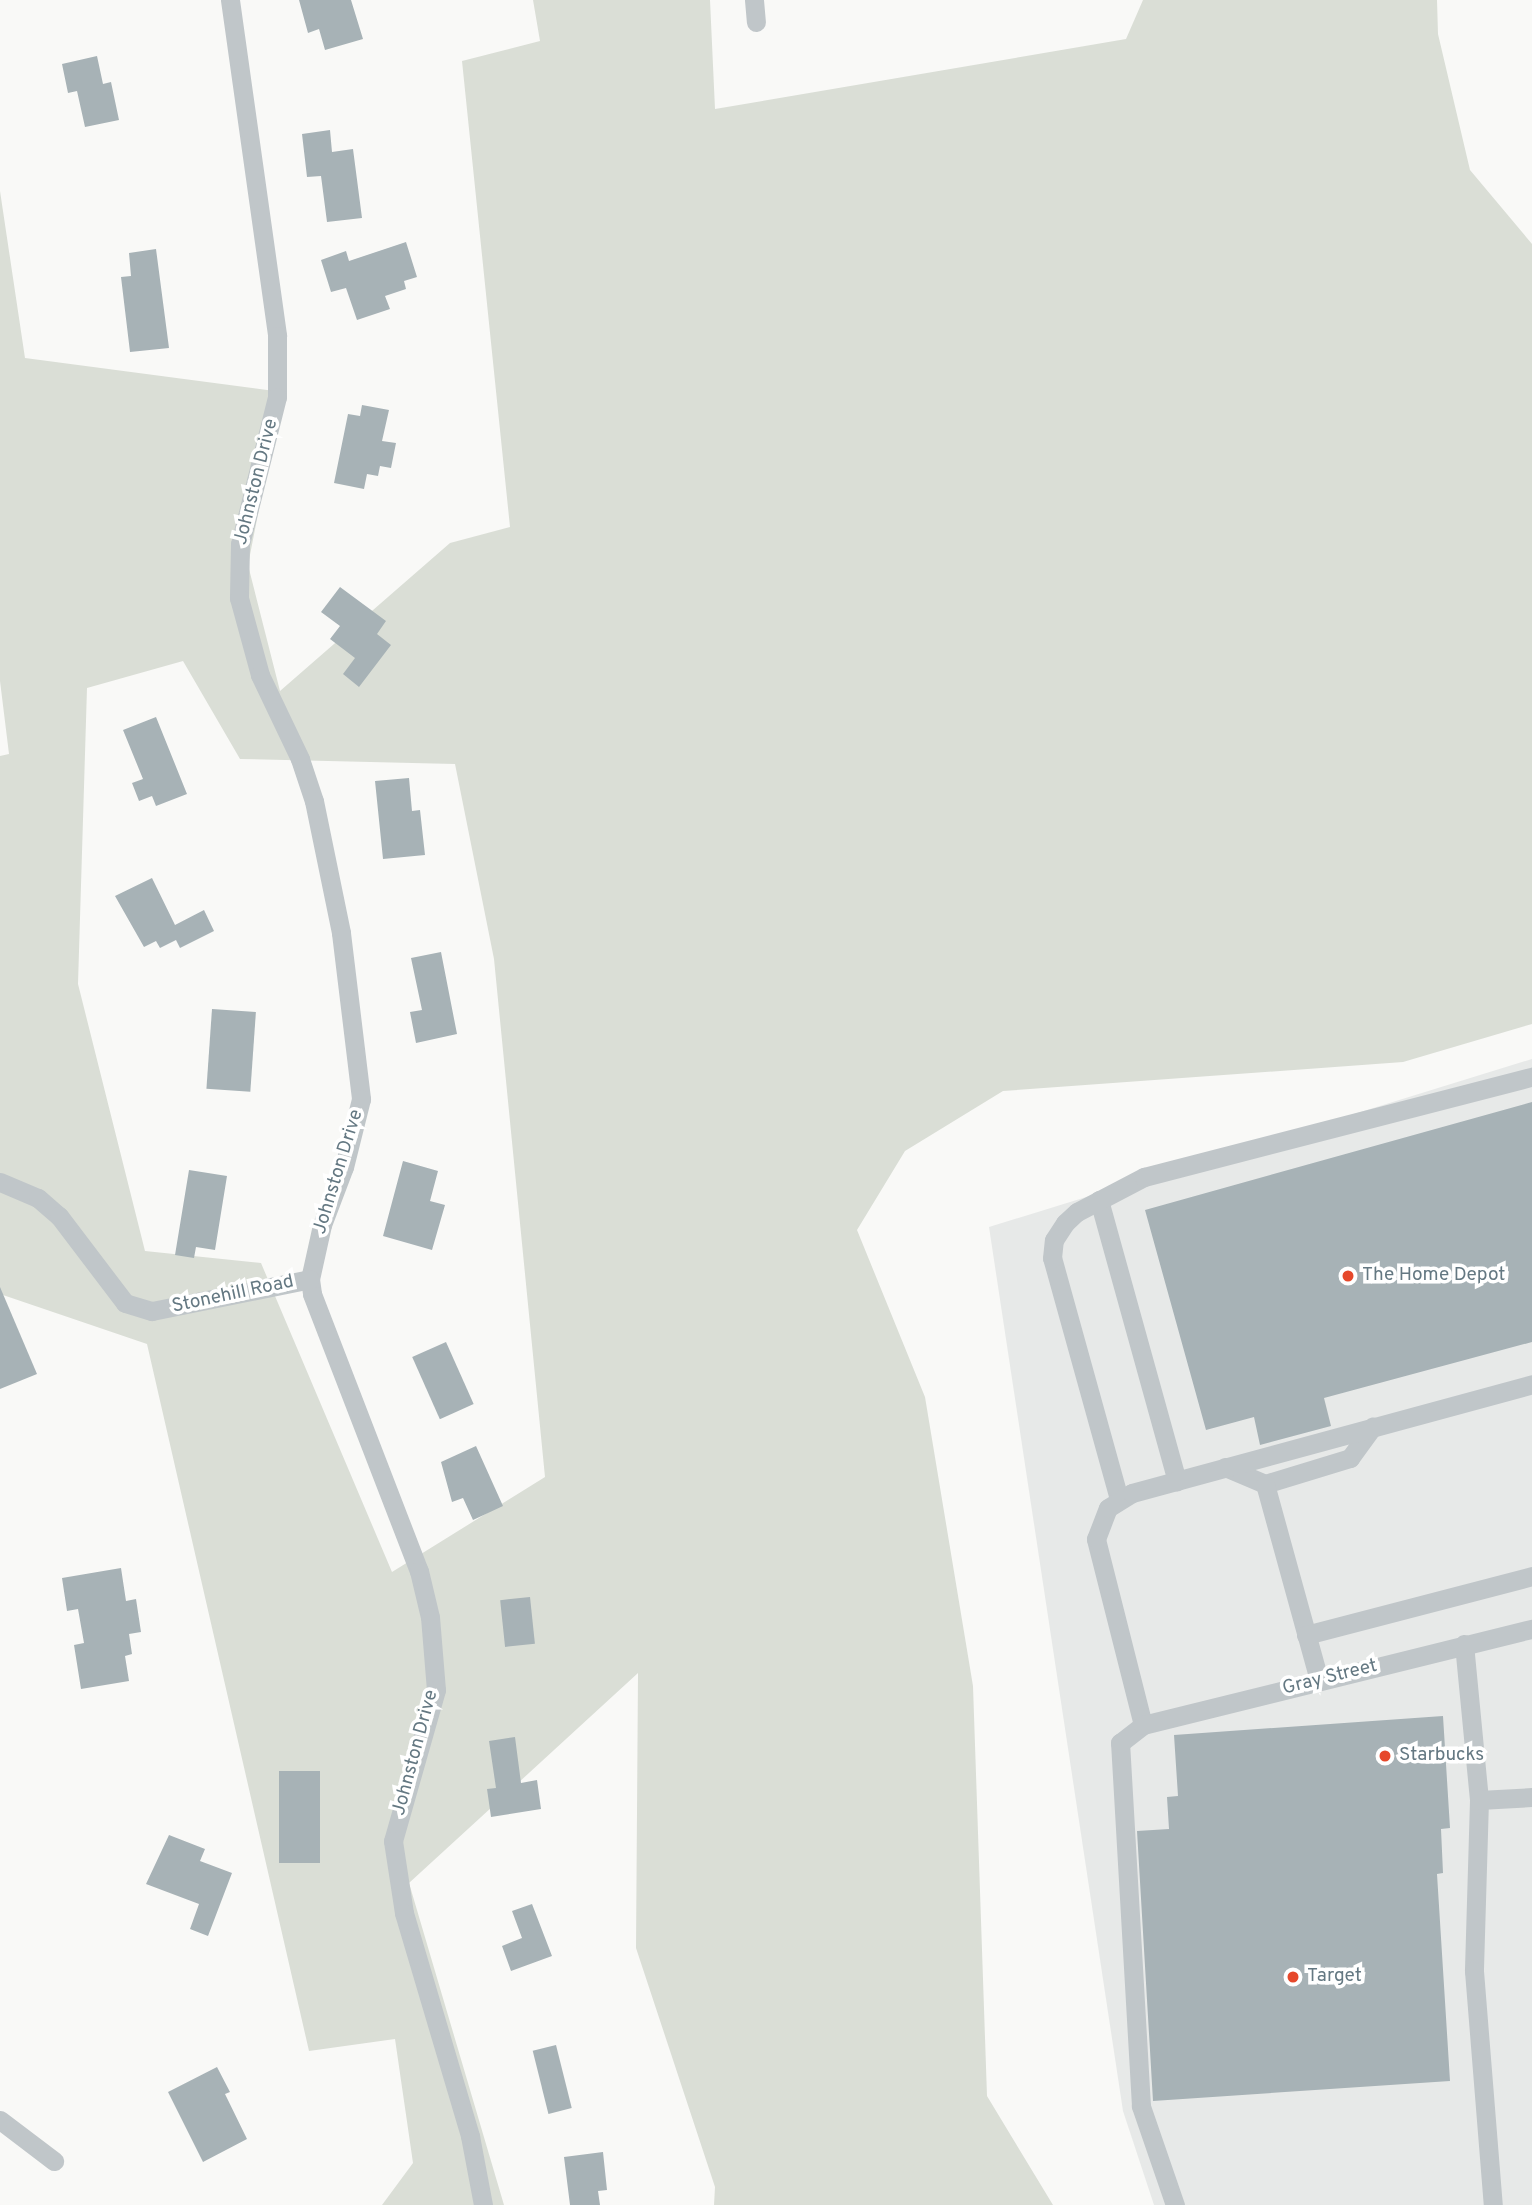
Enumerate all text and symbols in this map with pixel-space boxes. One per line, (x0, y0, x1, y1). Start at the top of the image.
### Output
street label: Johnston Drive (230, 417, 284, 547)
street label: Johnston Drive (309, 1107, 369, 1237)
place label: The Home Depot (1362, 1265, 1505, 1287)
marker: The Home Depot (1340, 1268, 1356, 1284)
street label: Stonehill Road (170, 1271, 296, 1319)
street label: Gray Street (1280, 1655, 1380, 1701)
street label: Johnston Drive (388, 1688, 444, 1818)
place label: Starbucks (1399, 1745, 1484, 1767)
marker: Starbucks (1377, 1748, 1393, 1764)
place label: Target (1307, 1966, 1362, 1988)
marker: Target (1285, 1969, 1301, 1985)

